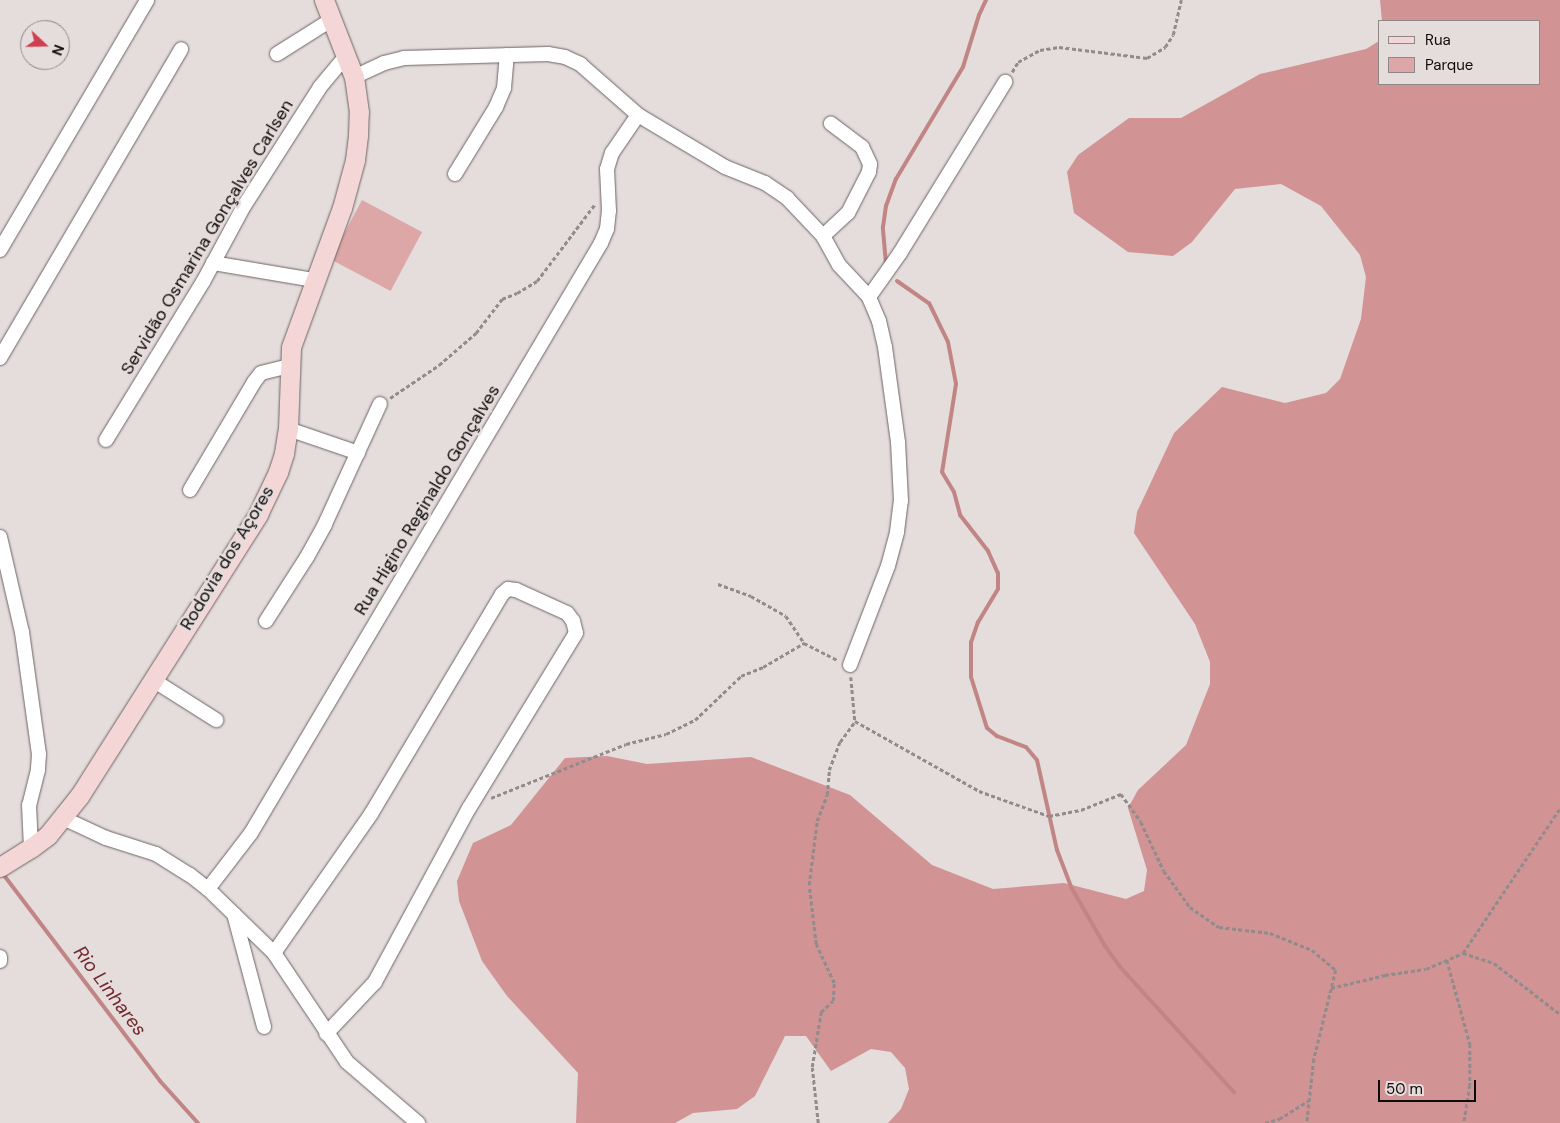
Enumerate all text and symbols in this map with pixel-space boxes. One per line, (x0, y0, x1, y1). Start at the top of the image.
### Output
north arrow (20, 20, 70, 70)
legend (1378, 20, 1540, 85)
text: Rua (1425, 30, 1451, 50)
text: N (48, 42, 68, 58)
text: Parque (1425, 55, 1473, 75)
street label: Servidão Osmarina Gonçalves Carlsen (116, 96, 298, 378)
street label: Rua Higino Reginaldo Gonçalves (350, 381, 504, 619)
street label: Rodovia dos Açores (175, 482, 279, 634)
water label: Rio Linhares (69, 942, 151, 1040)
scale bar (1380, 1070, 1478, 1102)
text: 50 m (1386, 1079, 1423, 1099)

